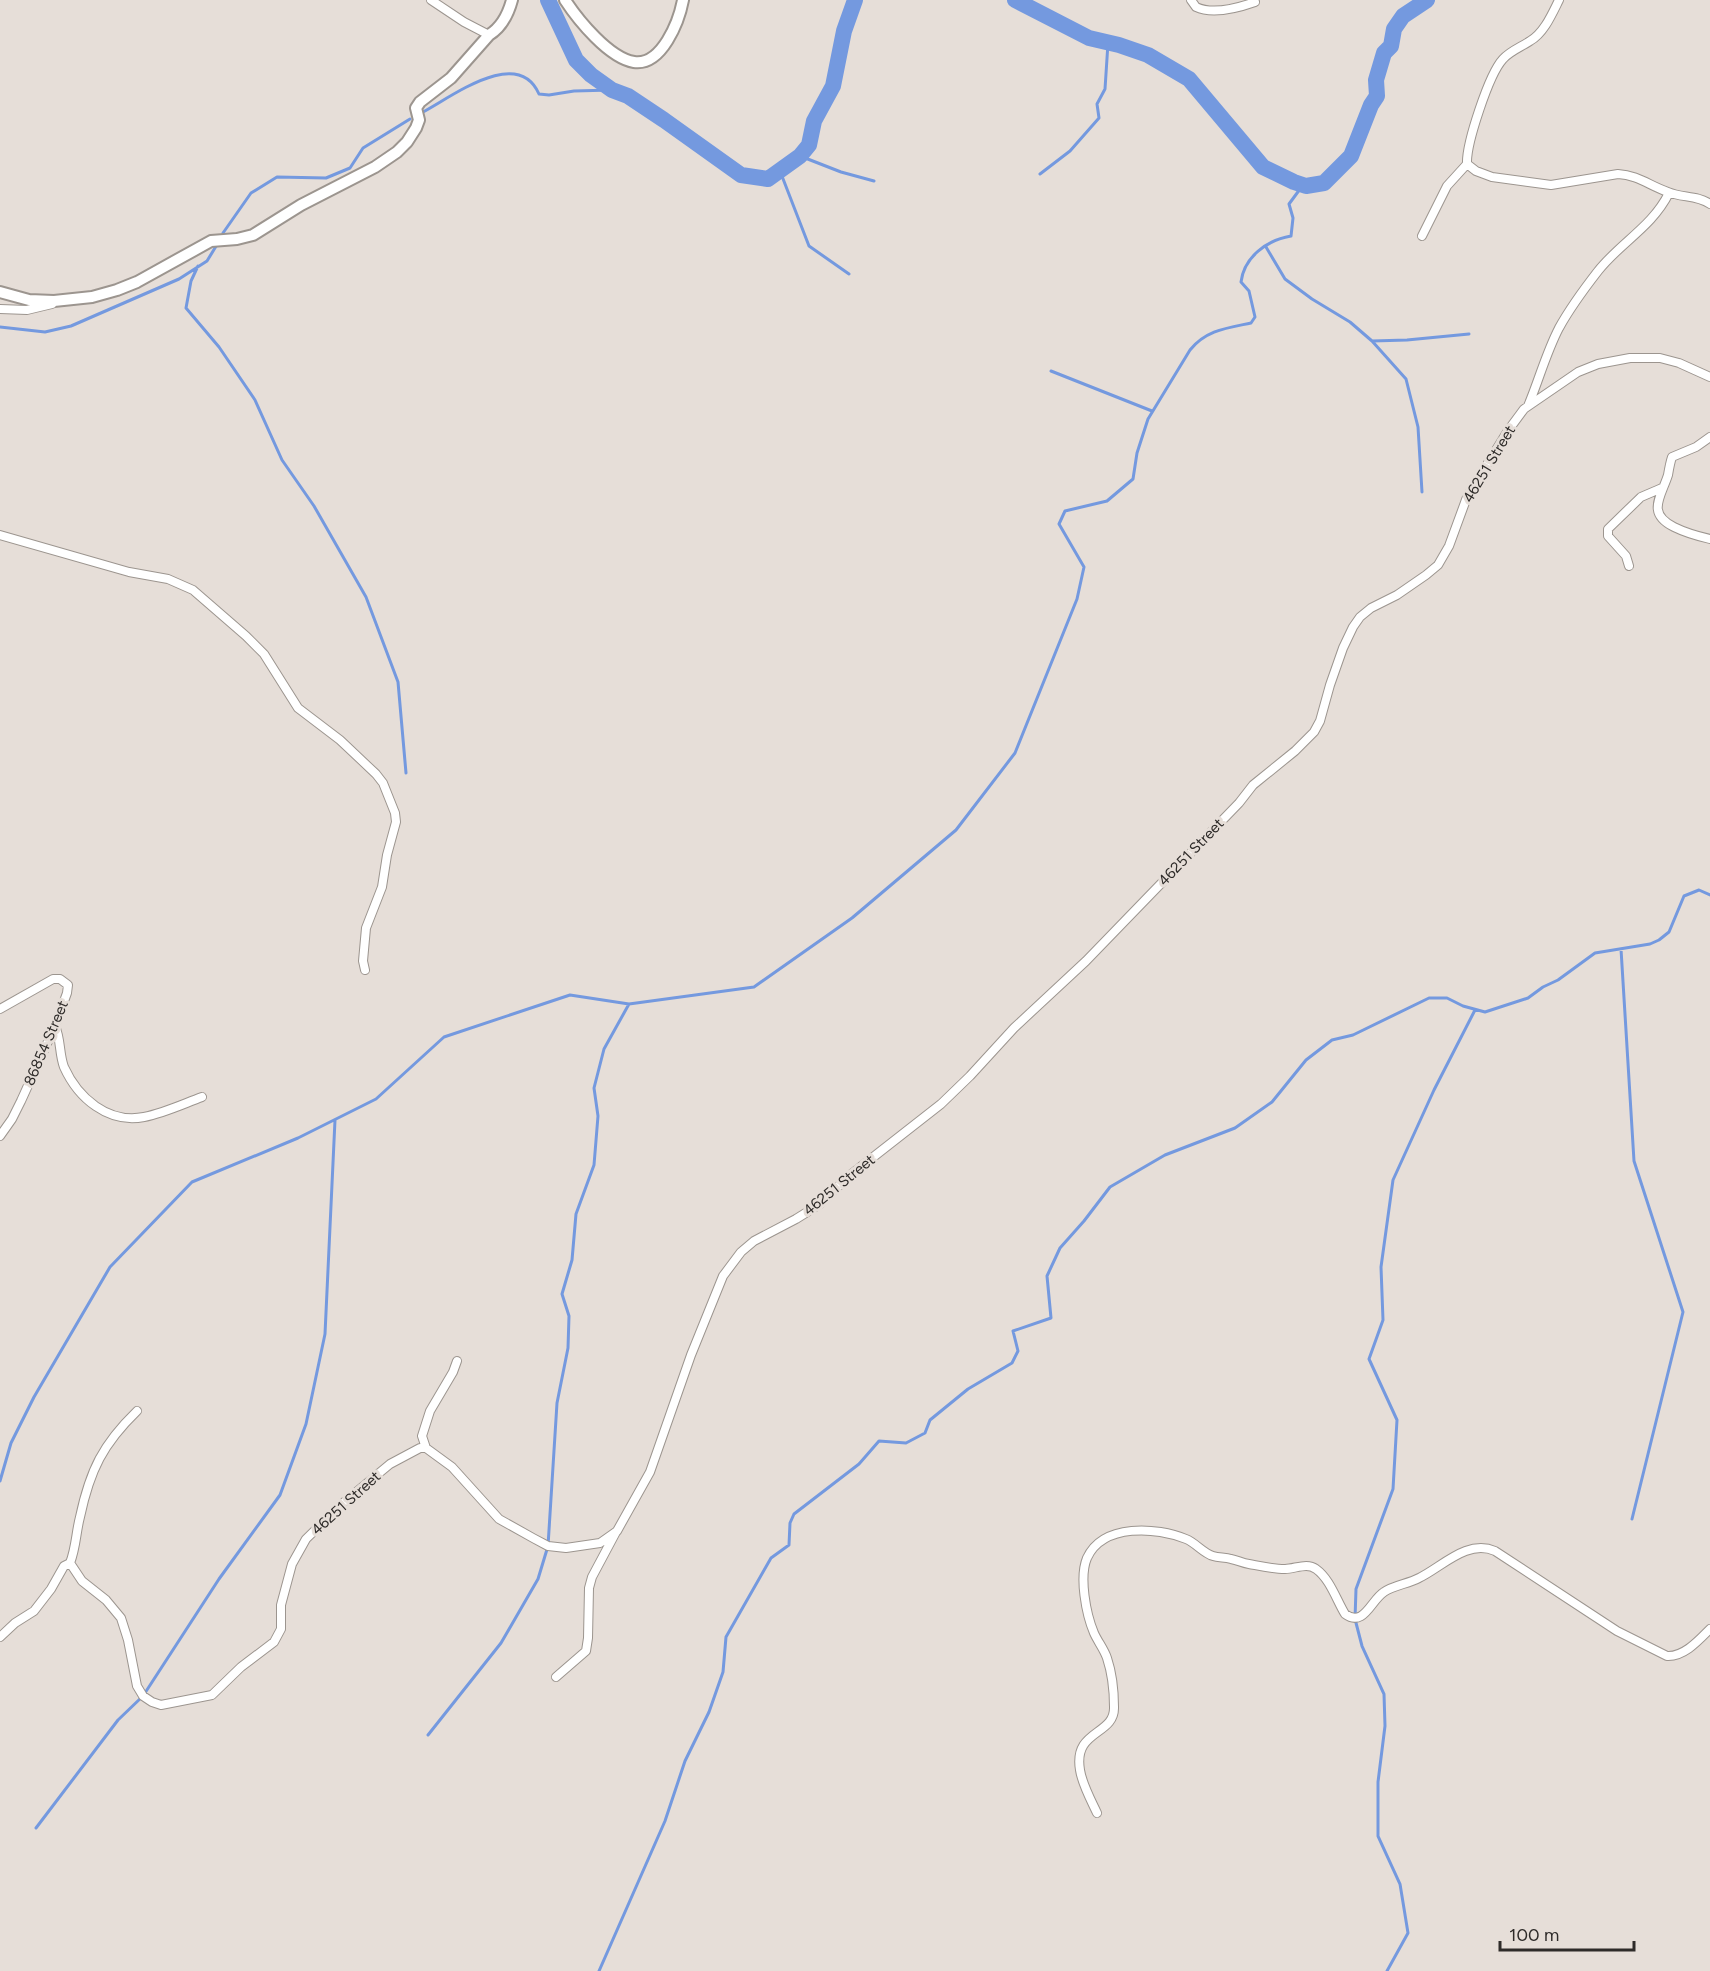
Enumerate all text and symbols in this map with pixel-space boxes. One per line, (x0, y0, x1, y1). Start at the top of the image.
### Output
street label: 46251 Street (1459, 422, 1519, 506)
street label: 46251 Street (1154, 814, 1228, 889)
street label: 86854 Street (20, 998, 72, 1088)
street label: 46251 Street (800, 1151, 879, 1219)
street label: 46251 Street (308, 1467, 384, 1539)
scale bar (1500, 1914, 1634, 1952)
text: 100 m (1509, 1924, 1559, 1946)

